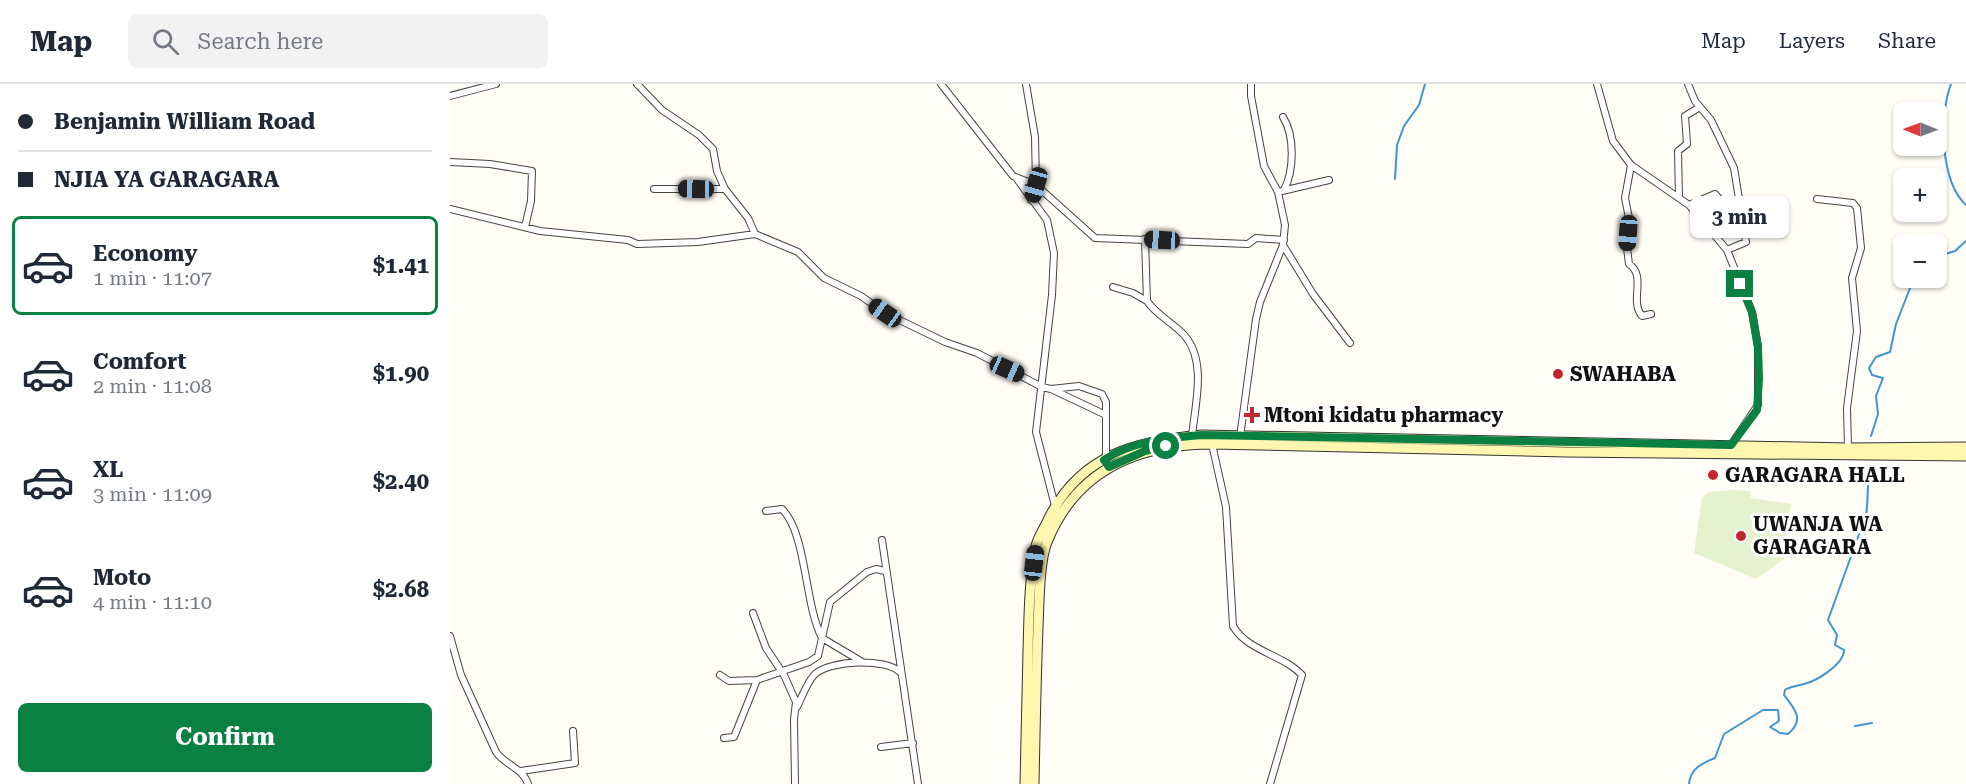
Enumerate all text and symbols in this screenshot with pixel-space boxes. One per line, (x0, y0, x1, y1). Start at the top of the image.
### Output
search box (128, 14, 548, 68)
text: Map (30, 25, 92, 58)
icon: search (149, 25, 182, 58)
text: Search here (197, 29, 323, 54)
text: Map (1701, 29, 1746, 53)
text: Layers (1779, 29, 1845, 53)
text: Share (1878, 29, 1936, 53)
north arrow (1893, 102, 1947, 156)
map controls (1893, 102, 1947, 288)
text: Benjamin William Road (54, 109, 315, 134)
car (1022, 165, 1050, 205)
text: NJIA YA GARAGARA (54, 167, 279, 192)
button: + (1893, 168, 1947, 222)
car (678, 180, 714, 198)
callout: 3 min (1690, 197, 1790, 239)
text: 3 min (1712, 205, 1767, 229)
car (1618, 214, 1638, 252)
car (1144, 230, 1180, 250)
button: − (1893, 234, 1947, 288)
icon: car (21, 239, 75, 293)
text: Economy (93, 241, 197, 266)
text: $1.41 (373, 253, 429, 278)
text: 1 min · 11:07 (93, 266, 212, 290)
route end (1726, 270, 1753, 297)
car (865, 295, 905, 331)
icon: car (21, 347, 75, 401)
text: Comfort (93, 349, 186, 374)
car (987, 353, 1027, 385)
text: $1.90 (373, 361, 429, 386)
place label: SWAHABA (1570, 362, 1677, 386)
marker: SWAHABA (1551, 367, 1565, 381)
text: 2 min · 11:08 (93, 374, 212, 398)
place label: Mtoni kidatu pharmacy (1264, 403, 1503, 427)
marker: Mtoni kidatu pharmacy (1245, 408, 1259, 422)
route start (1152, 432, 1179, 459)
icon: car (21, 455, 75, 509)
text: XL (93, 457, 123, 482)
place label: GARAGARA HALL (1725, 463, 1905, 487)
marker: GARAGARA HALL (1706, 468, 1720, 482)
text: $2.40 (373, 469, 429, 494)
text: 3 min · 11:09 (93, 482, 212, 506)
place label: UWANJA WA GARAGARA (1753, 512, 1883, 559)
marker: UWANJA WA GARAGARA (1734, 529, 1748, 543)
car (1023, 544, 1045, 582)
icon: car (21, 563, 75, 617)
text: Moto (93, 565, 151, 590)
text: $2.68 (373, 577, 429, 602)
text: 4 min · 11:10 (93, 590, 212, 614)
button: Confirm (18, 703, 432, 772)

